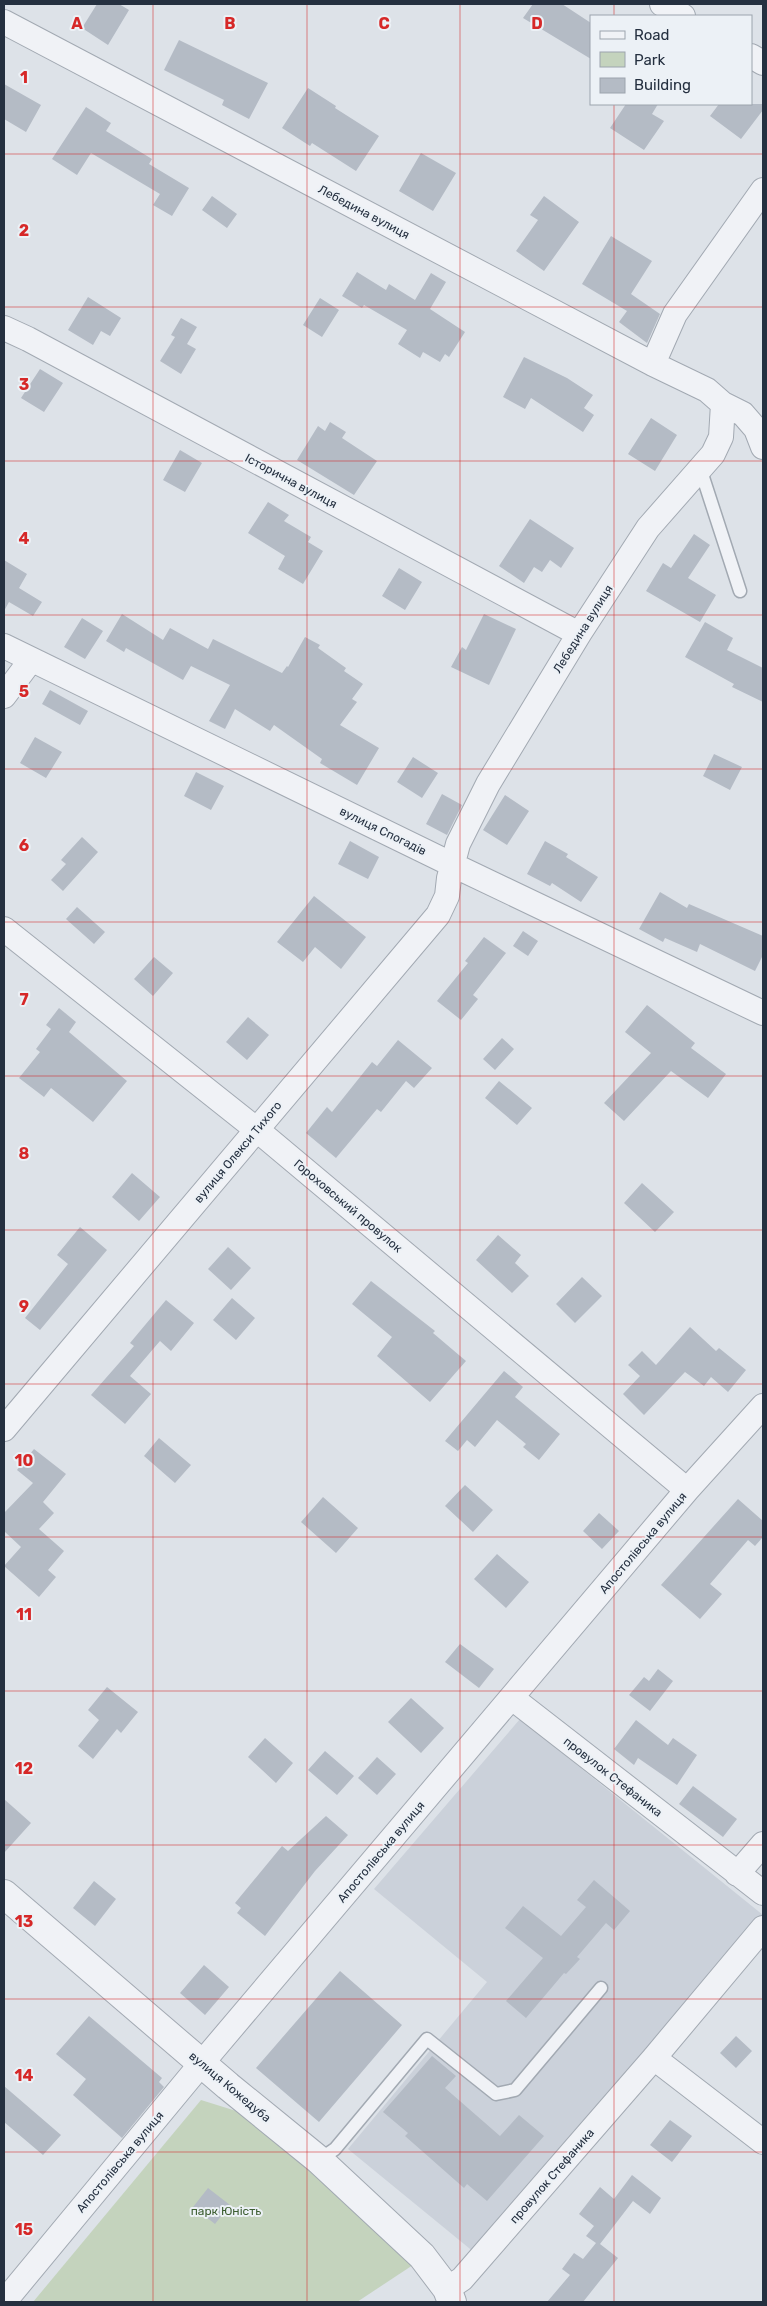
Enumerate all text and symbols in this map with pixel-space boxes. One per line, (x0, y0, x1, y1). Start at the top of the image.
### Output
text: A (71, 14, 83, 33)
text: B (224, 14, 236, 33)
text: C (378, 14, 390, 33)
text: D (531, 14, 543, 33)
legend (590, 15, 752, 105)
text: Road (634, 26, 670, 44)
text: Park (634, 51, 665, 69)
text: 1 (20, 68, 28, 87)
text: Building (634, 76, 691, 94)
street label: Лебедина вулиця (316, 182, 412, 242)
text: 2 (19, 221, 29, 240)
text: 3 (19, 375, 29, 394)
street label: Історична вулиця (243, 451, 339, 511)
text: 4 (19, 529, 30, 548)
street label: Лебедина вулиця (550, 582, 616, 676)
text: 5 (19, 682, 29, 701)
street label: вулиця Спогадів (337, 804, 429, 858)
text: 6 (19, 836, 29, 855)
text: 7 (19, 990, 29, 1009)
street label: вулиця Олекси Тихого (191, 1098, 285, 1206)
text: 8 (19, 1144, 30, 1163)
street label: Гороховський провулок (291, 1157, 405, 1256)
text: 9 (19, 1297, 29, 1316)
text: 10 (15, 1451, 34, 1470)
street label: Апостолівська вулиця (597, 1489, 689, 1597)
text: 11 (16, 1605, 32, 1624)
street label: провулок Стефаника (561, 1734, 665, 1820)
text: 12 (15, 1759, 33, 1778)
street label: Апостолівська вулиця (335, 1798, 427, 1906)
text: 13 (15, 1912, 33, 1931)
street label: вулиця Кожедуба (186, 2049, 274, 2125)
text: 14 (15, 2066, 34, 2085)
street label: Апостолівська вулиця (74, 2108, 166, 2216)
street label: провулок Стефаника (507, 2126, 597, 2226)
park label: парк Юність (191, 2204, 261, 2218)
text: 15 (15, 2220, 33, 2239)

